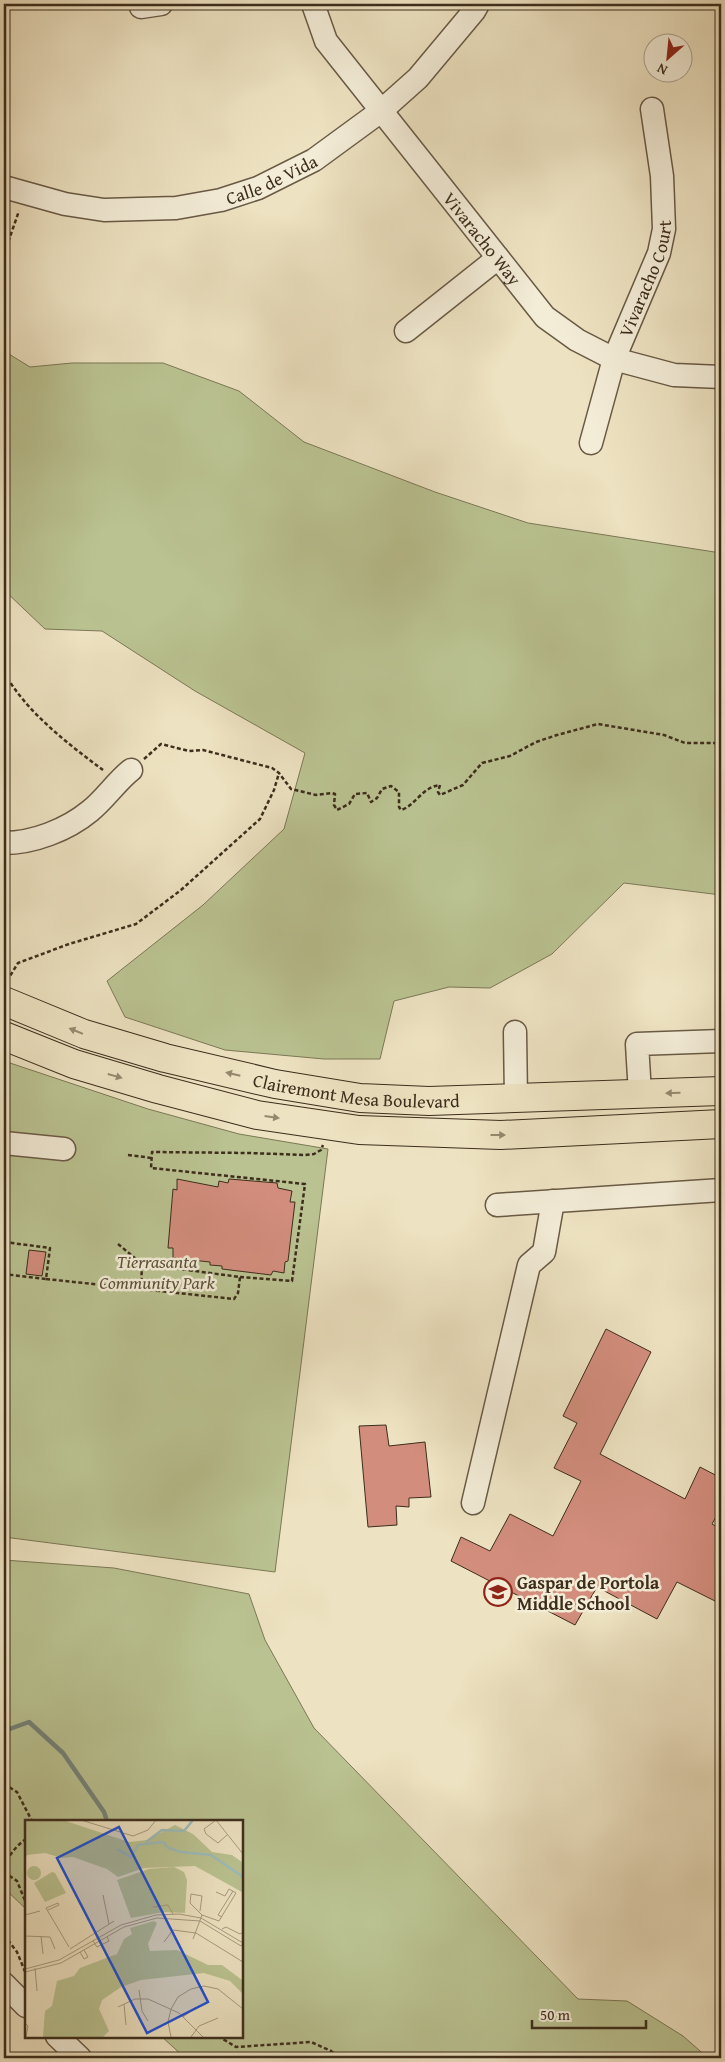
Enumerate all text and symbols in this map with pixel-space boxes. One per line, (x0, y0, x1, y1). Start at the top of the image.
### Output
north arrow (642, 32, 692, 82)
text: N (653, 58, 671, 81)
street label: Calle de Vida (222, 147, 322, 211)
street label: Vivaracho Way (437, 186, 528, 291)
street label: Vivaracho Court (611, 219, 678, 341)
one-way arrow (69, 1026, 83, 1034)
street label: Clairemont Mesa Boulevard (250, 1066, 461, 1115)
one-way arrow (225, 1070, 240, 1078)
one-way arrow (108, 1073, 123, 1081)
one-way arrow (664, 1089, 680, 1097)
one-way arrow (265, 1113, 281, 1121)
one-way arrow (490, 1131, 506, 1139)
park label: Tierrasanta Community Park (99, 1248, 216, 1296)
place label: Gaspar de Portola Middle School (517, 1569, 660, 1617)
school or university icon: Gaspar de Portola Middle School (483, 1577, 513, 1607)
inset map (25, 1820, 242, 2037)
scale bar (532, 1997, 646, 2029)
text: 50 m (540, 2004, 571, 2025)

